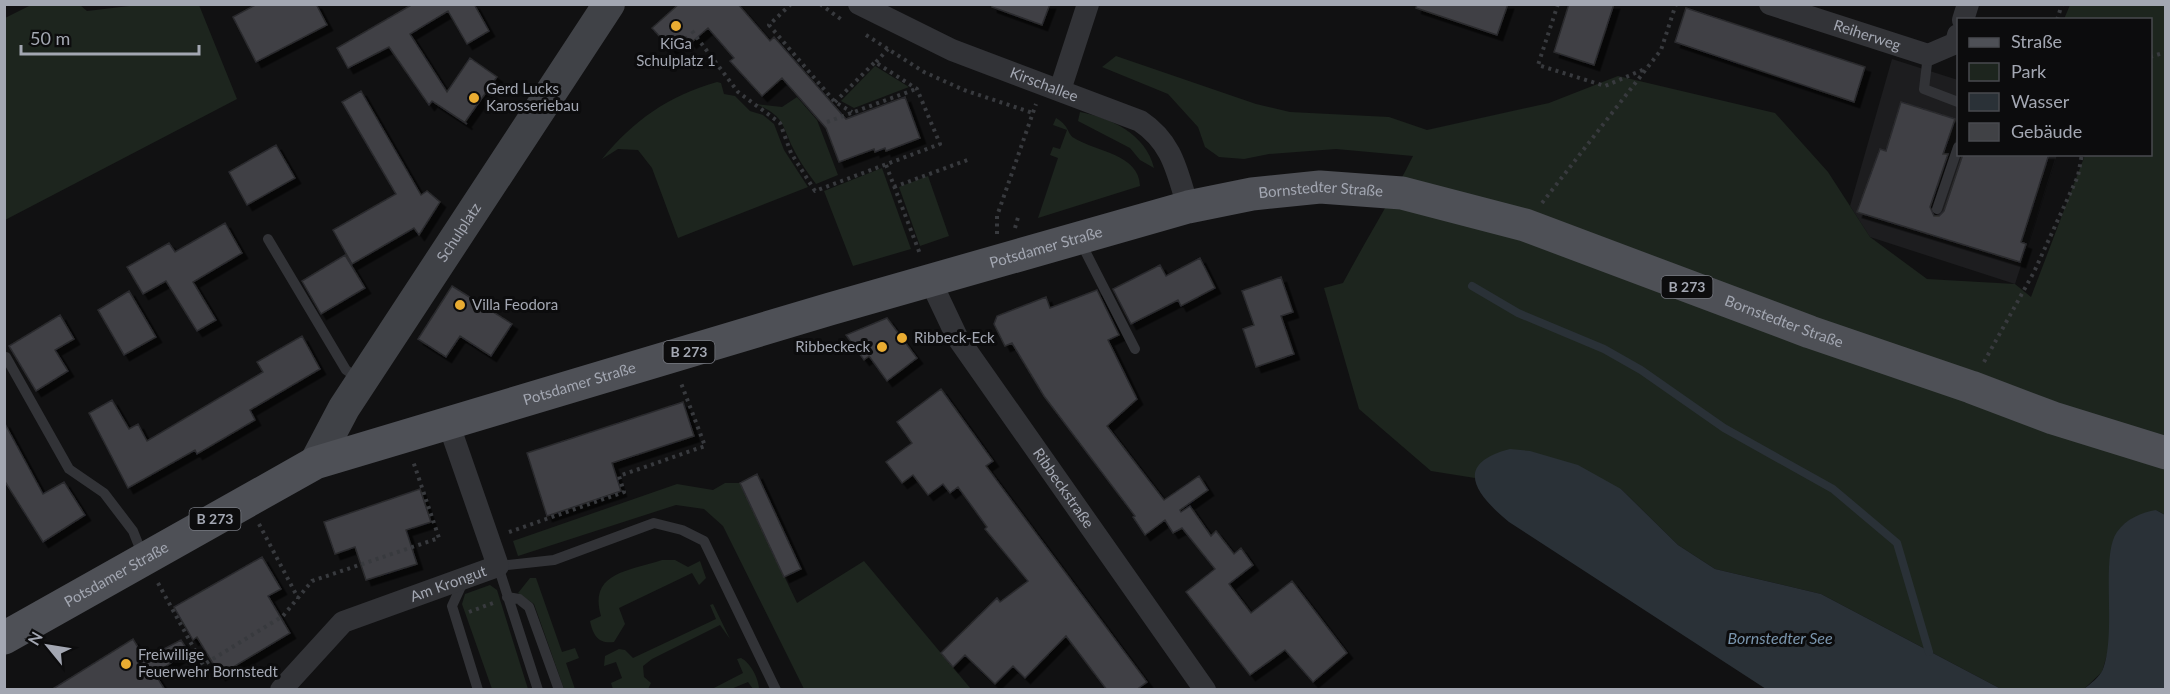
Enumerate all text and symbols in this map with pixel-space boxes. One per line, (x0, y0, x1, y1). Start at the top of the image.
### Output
street label: Reiherweg (1831, 15, 1903, 54)
scale bar (21, 18, 200, 56)
legend (1957, 18, 2152, 156)
marker: KiGa Schulplatz 1 (669, 19, 683, 33)
text: 50 m (30, 27, 70, 49)
text: Straße (2011, 30, 2062, 52)
place label: KiGa Schulplatz 1 (636, 34, 716, 69)
text: Park (2011, 60, 2047, 82)
street label: Kirschallee (1008, 63, 1081, 105)
place label: Gerd Lucks Karosseriebau (486, 79, 579, 114)
text: Wasser (2011, 90, 2070, 112)
marker: Gerd Lucks Karosseriebau (467, 91, 481, 105)
text: Gebäude (2011, 120, 2082, 142)
street label: Bornstedter Straße (1257, 177, 1384, 201)
street label: Schulplatz (432, 199, 484, 265)
street label: Potsdamer Straße (987, 222, 1104, 271)
road number: B 273 (1662, 276, 1712, 298)
street label: Bornstedter Straße (1722, 291, 1846, 351)
place label: Villa Feodora (472, 295, 558, 313)
marker: Villa Feodora (453, 298, 467, 312)
place label: Ribbeck-Eck (914, 328, 995, 346)
marker: Ribbeck-Eck (895, 331, 909, 345)
place label: Ribbeckeck (795, 337, 870, 355)
marker: Ribbeckeck (875, 340, 889, 354)
road number: B 273 (664, 341, 714, 363)
street label: Potsdamer Straße (521, 358, 638, 408)
street label: Ribbeckstraße (1030, 444, 1098, 531)
road number: B 273 (190, 508, 240, 530)
street label: Potsdamer Straße (61, 537, 171, 610)
street label: Am Krongut (407, 561, 489, 605)
north arrow (18, 616, 78, 676)
text: N (23, 628, 46, 648)
water label: Bornstedter See (1727, 628, 1833, 647)
place label: Freiwillige Feuerwehr Bornstedt (138, 645, 279, 680)
marker: Freiwillige Feuerwehr Bornstedt (119, 657, 133, 671)

